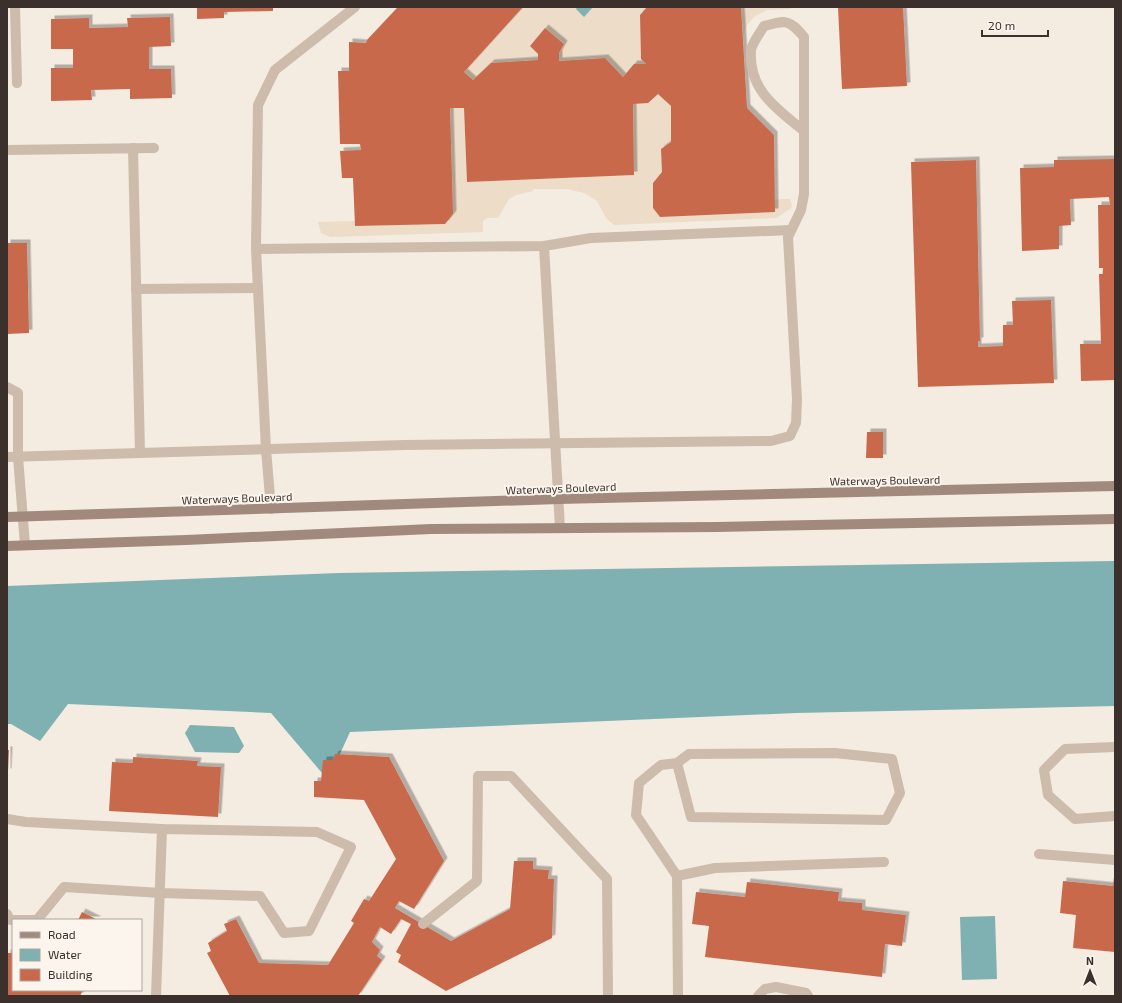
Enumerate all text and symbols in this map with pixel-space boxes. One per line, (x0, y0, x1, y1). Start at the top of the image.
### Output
scale bar (982, 12, 1048, 38)
text: 20 m (988, 18, 1015, 32)
street label: Waterways Boulevard (830, 473, 940, 487)
street label: Waterways Boulevard (505, 480, 617, 496)
street label: Waterways Boulevard (181, 490, 293, 506)
legend (12, 919, 142, 991)
text: Road (48, 927, 76, 941)
text: Water (48, 947, 82, 961)
north arrow (1070, 951, 1110, 991)
text: N (1086, 954, 1094, 967)
text: Building (48, 967, 93, 981)

